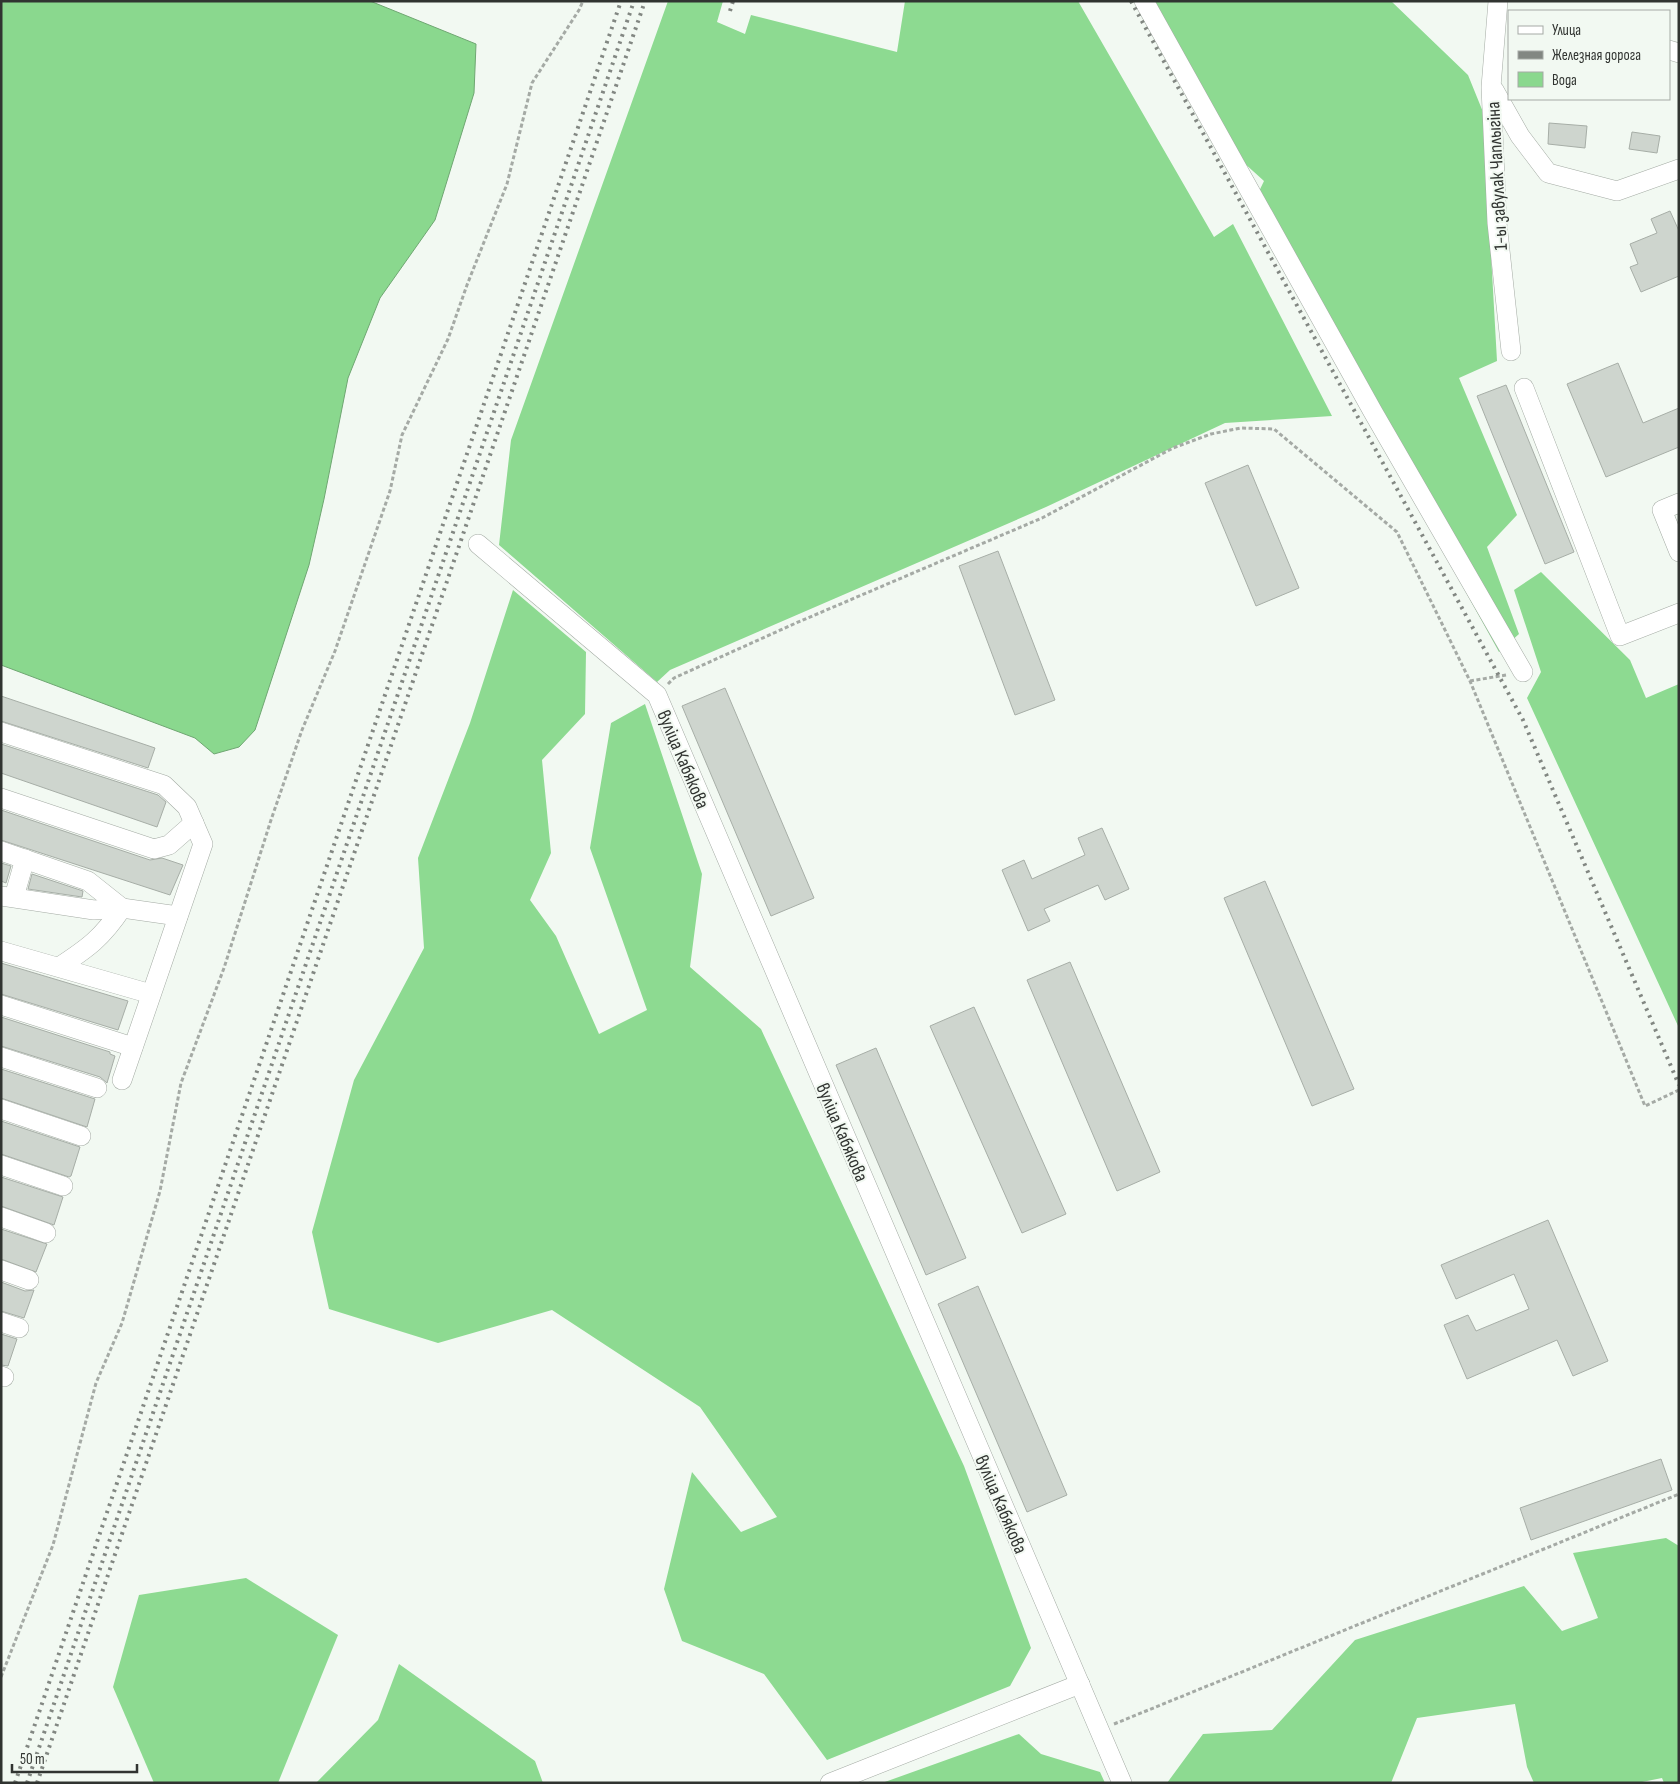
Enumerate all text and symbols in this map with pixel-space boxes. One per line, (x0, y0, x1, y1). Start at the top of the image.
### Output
legend (1508, 10, 1670, 100)
text: Улица (1552, 21, 1581, 40)
text: Железная дорога (1552, 46, 1641, 65)
text: Вода (1552, 71, 1577, 90)
street label: 1-ы завулак Чаплыгіна (1482, 101, 1513, 251)
street label: вуліца Кабякова (652, 707, 714, 812)
street label: вуліца Кабякова (811, 1080, 873, 1185)
street label: вуліца Кабякова (970, 1452, 1032, 1557)
scale bar (12, 1742, 138, 1774)
text: 50 m (20, 1750, 45, 1769)

